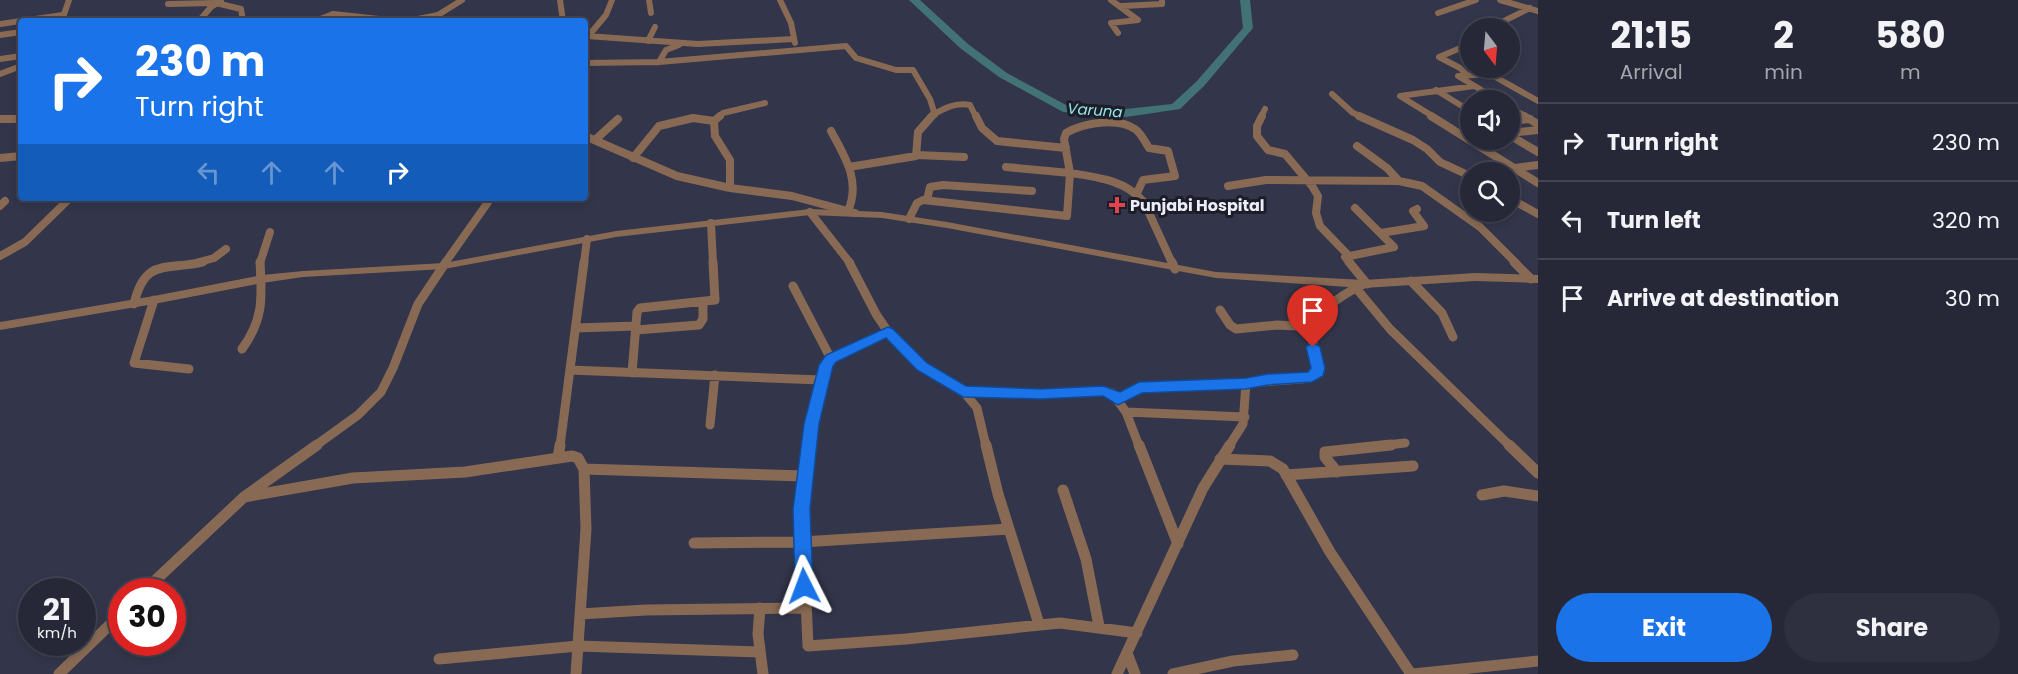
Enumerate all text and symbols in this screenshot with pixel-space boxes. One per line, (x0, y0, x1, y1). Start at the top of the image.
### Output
text: 21:15 (1611, 10, 1692, 61)
text: 2 (1773, 10, 1794, 61)
text: 580 (1875, 10, 1945, 61)
north arrow (1460, 18, 1520, 78)
map controls (1460, 18, 1520, 222)
text: 230 m (135, 32, 265, 91)
icon: right (36, 42, 114, 120)
text: Arrival (1620, 58, 1683, 86)
text: min (1764, 58, 1803, 86)
text: m (1900, 58, 1921, 86)
text: Turn right (135, 88, 264, 125)
button: sound (1460, 90, 1520, 150)
water label: Varuna (1067, 98, 1123, 122)
icon: right (1556, 126, 1589, 159)
text: Turn right (1607, 127, 1718, 158)
text: 230 m (1932, 127, 2000, 158)
icon: left (192, 156, 225, 189)
icon: ahead (255, 156, 288, 189)
icon: ahead (318, 156, 351, 189)
icon: right (381, 156, 414, 189)
button: search (1460, 162, 1520, 222)
place label: Punjabi Hospital (1130, 194, 1265, 217)
marker: Punjabi Hospital (1108, 196, 1126, 214)
icon: left (1556, 204, 1589, 237)
text: Turn left (1607, 205, 1701, 236)
text: 320 m (1932, 205, 2000, 236)
icon: arrive (1556, 282, 1589, 315)
text: Arrive at destination (1607, 283, 1839, 314)
text: 30 m (1945, 283, 2000, 314)
pin (1287, 285, 1338, 347)
icon: arrive (1296, 294, 1329, 327)
position arrow (772, 554, 836, 618)
speed limit sign: 30 (108, 578, 186, 656)
text: 21 (43, 588, 71, 631)
button: Exit (1556, 593, 1772, 662)
button: Share (1784, 593, 2000, 662)
text: km/h (37, 622, 77, 643)

